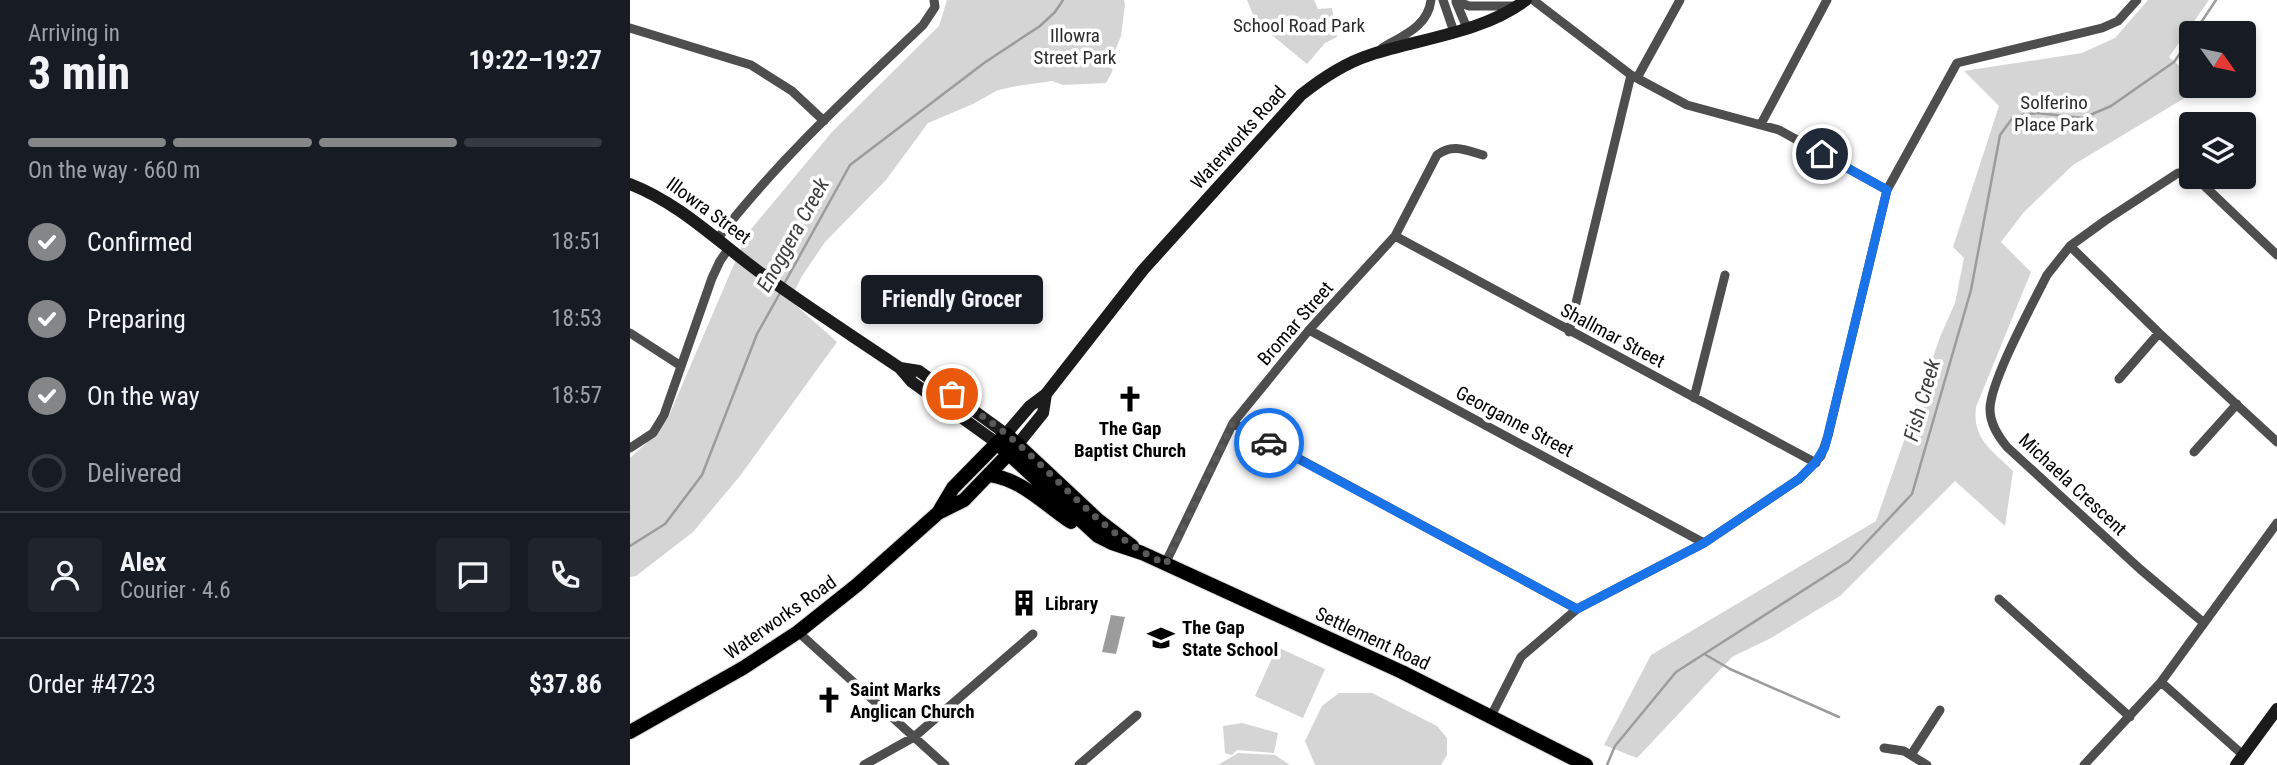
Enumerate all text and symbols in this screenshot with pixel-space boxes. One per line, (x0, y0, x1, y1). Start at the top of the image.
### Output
park label: School Road Park (1233, 14, 1365, 37)
text: Arriving in (28, 20, 120, 47)
north arrow (2179, 21, 2256, 98)
map controls (2179, 21, 2256, 189)
park label: Illowra Street Park (1034, 24, 1117, 69)
text: 19:22–19:27 (468, 45, 602, 75)
text: 3 min (28, 46, 130, 100)
street label: Waterworks Road (1186, 81, 1291, 194)
park label: Solferino Place Park (2014, 91, 2094, 136)
button: layers (2179, 112, 2256, 189)
pin (1792, 124, 1852, 184)
icon: home (1803, 135, 1841, 173)
text: On the way · 660 m (28, 157, 200, 184)
street label: Illowra Street (662, 172, 755, 249)
water label: Enoggera Creek (752, 173, 834, 296)
icon: check (28, 223, 66, 261)
text: Confirmed (87, 227, 193, 257)
text: 18:51 (551, 228, 602, 255)
callout: Friendly Grocer (861, 275, 1043, 324)
street label: Bromar Street (1253, 277, 1338, 370)
text: Friendly Grocer (882, 286, 1022, 313)
street label: Shallmar Street (1557, 298, 1669, 373)
icon: check (28, 300, 66, 338)
text: Preparing (87, 304, 186, 334)
text: 18:53 (551, 305, 602, 332)
water label: Fish Creek (1899, 355, 1945, 444)
pin (922, 364, 982, 424)
icon: bag (933, 375, 971, 413)
icon: check (28, 377, 66, 415)
text: On the way (87, 381, 200, 411)
street label: Georganne Street (1452, 381, 1578, 462)
text: 18:57 (551, 382, 602, 409)
church icon: The Gap Baptist Church (1115, 384, 1145, 414)
courier (1234, 408, 1304, 478)
place label: The Gap Baptist Church (1074, 417, 1186, 462)
icon: car (1250, 424, 1288, 462)
street label: Michaela Crescent (2014, 429, 2131, 540)
text: Delivered (87, 458, 182, 488)
button: person (28, 538, 102, 612)
button: chat (436, 538, 510, 612)
button: phone (528, 538, 602, 612)
text: Alex (120, 547, 166, 577)
street label: Waterworks Road (720, 570, 841, 664)
text: Courier · 4.6 (120, 577, 231, 604)
building icon: Library (1009, 588, 1039, 618)
place label: Library (1045, 592, 1099, 615)
street label: Settlement Road (1312, 602, 1434, 675)
place label: The Gap State School (1182, 616, 1278, 661)
school or university icon: The Gap State School (1146, 623, 1176, 653)
text: Order #4723 (28, 669, 156, 699)
text: $37.86 (529, 669, 602, 699)
place label: Saint Marks Anglican Church (850, 678, 975, 723)
church icon: Saint Marks Anglican Church (814, 685, 844, 715)

